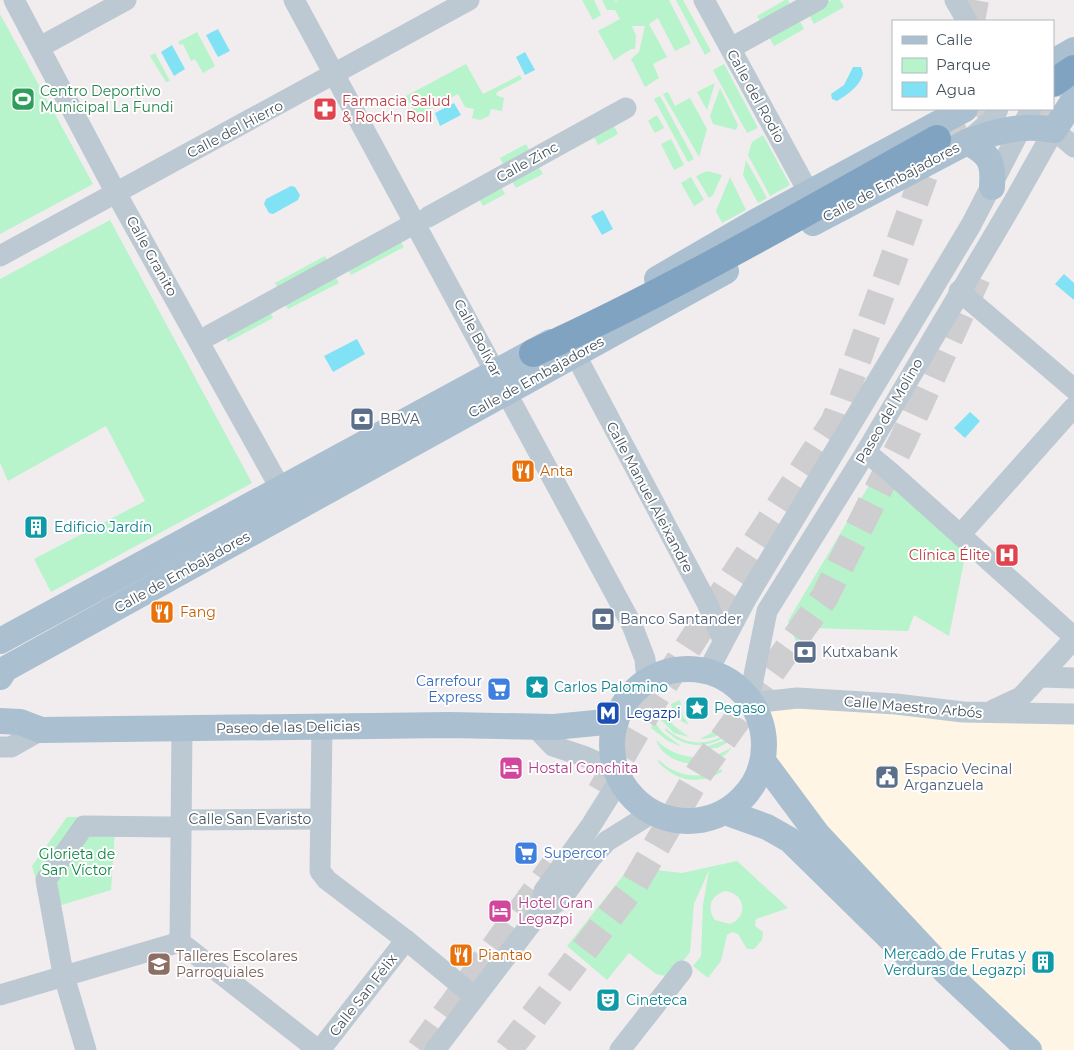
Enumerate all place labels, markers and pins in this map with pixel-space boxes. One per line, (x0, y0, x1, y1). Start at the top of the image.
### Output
place label: Centro Deportivo Municipal La Fundi (40, 82, 174, 116)
sports icon: Centro Deportivo Municipal La Fundi (10, 86, 36, 112)
place label: Farmacia Salud & Rock'n Roll (342, 92, 450, 126)
pharmacy icon: Farmacia Salud & Rock'n Roll (312, 96, 338, 122)
bank icon: BBVA (349, 406, 375, 432)
place label: BBVA (380, 410, 421, 428)
restaurant icon: Anta (510, 458, 536, 484)
place label: Anta (540, 462, 573, 480)
building icon: Edificio Jardín (23, 514, 49, 540)
place label: Edificio Jardín (54, 518, 152, 536)
hospital icon: Clínica Élite (994, 542, 1020, 568)
place label: Clínica Élite (909, 546, 990, 564)
restaurant icon: Fang (149, 599, 175, 625)
place label: Fang (180, 603, 216, 621)
bank icon: Banco Santander (590, 606, 616, 632)
place label: Banco Santander (620, 610, 742, 628)
bank icon: Kutxabank (792, 639, 818, 665)
place label: Kutxabank (822, 643, 899, 661)
place label: Carrefour Express (416, 672, 482, 706)
place icon: Carlos Palomino (524, 674, 550, 700)
supermarket icon: Carrefour Express (486, 676, 512, 702)
place label: Carlos Palomino (554, 678, 668, 696)
place icon: Pegaso (684, 695, 710, 721)
place label: Pegaso (714, 699, 766, 717)
metro station icon: Legazpi (595, 700, 621, 726)
place label: Legazpi (626, 704, 681, 722)
hotel icon: Hostal Conchita (498, 755, 524, 781)
place label: Hostal Conchita (528, 759, 639, 777)
place label: Espacio Vecinal Arganzuela (904, 760, 1012, 794)
public building icon: Espacio Vecinal Arganzuela (874, 764, 900, 790)
supermarket icon: Supercor (513, 840, 539, 866)
place label: Supercor (544, 844, 608, 862)
place label: Hotel Gran Legazpi (518, 894, 593, 928)
hotel icon: Hotel Gran Legazpi (487, 898, 513, 924)
restaurant icon: Piantao (448, 942, 474, 968)
place label: Mercado de Frutas y Verduras de Legazpi (884, 945, 1026, 979)
place label: Piantao (478, 946, 532, 964)
place label: Talleres Escolares Parroquiales (176, 947, 298, 981)
building icon: Mercado de Frutas y Verduras de Legazpi (1030, 949, 1056, 975)
school or university icon: Talleres Escolares Parroquiales (146, 951, 172, 977)
theatre icon: Cineteca (595, 987, 621, 1013)
place label: Cineteca (626, 991, 688, 1009)

